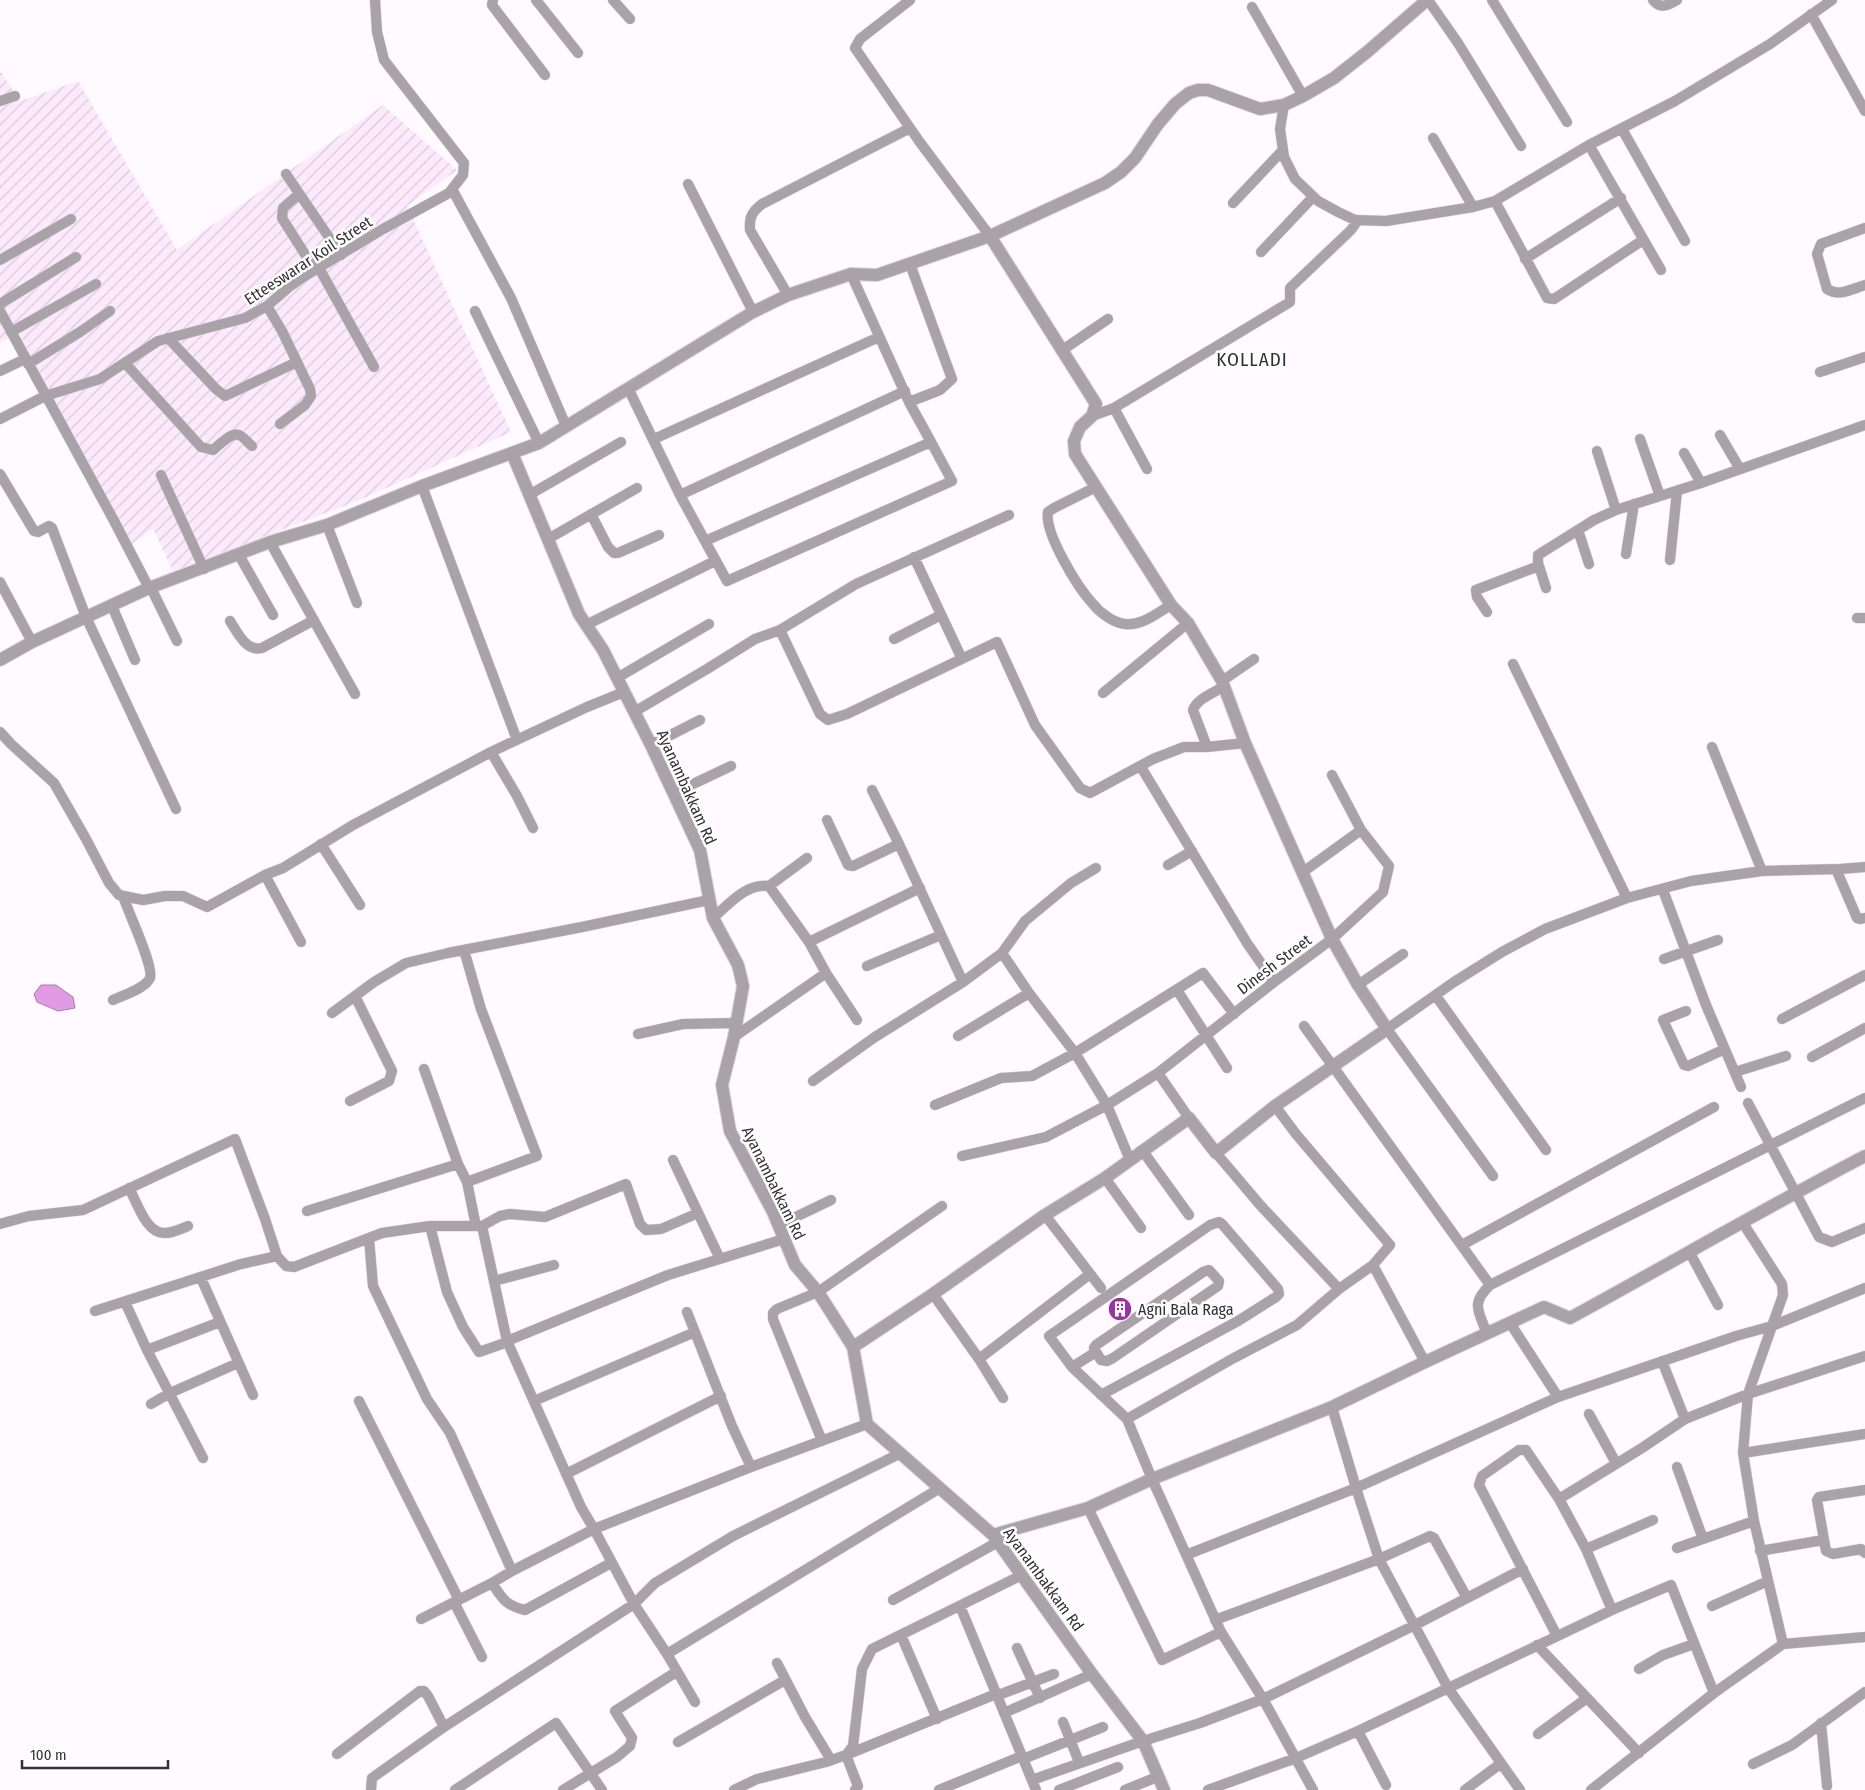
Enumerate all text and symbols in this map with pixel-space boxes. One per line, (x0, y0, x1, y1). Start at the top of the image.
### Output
street label: Etteeswarar Koil Street (241, 212, 376, 309)
district label: KOLLADI (1216, 348, 1288, 371)
street label: Ayanambakkam Rd (653, 727, 720, 848)
street label: Dinesh Street (1233, 930, 1316, 998)
street label: Ayanambakkam Rd (738, 1124, 809, 1243)
building icon: Agni Bala Raga (1107, 1296, 1133, 1322)
place label: Agni Bala Raga (1138, 1300, 1234, 1319)
street label: Ayanambakkam Rd (1000, 1524, 1088, 1635)
scale bar (22, 1738, 169, 1770)
text: 100 m (30, 1746, 67, 1764)

